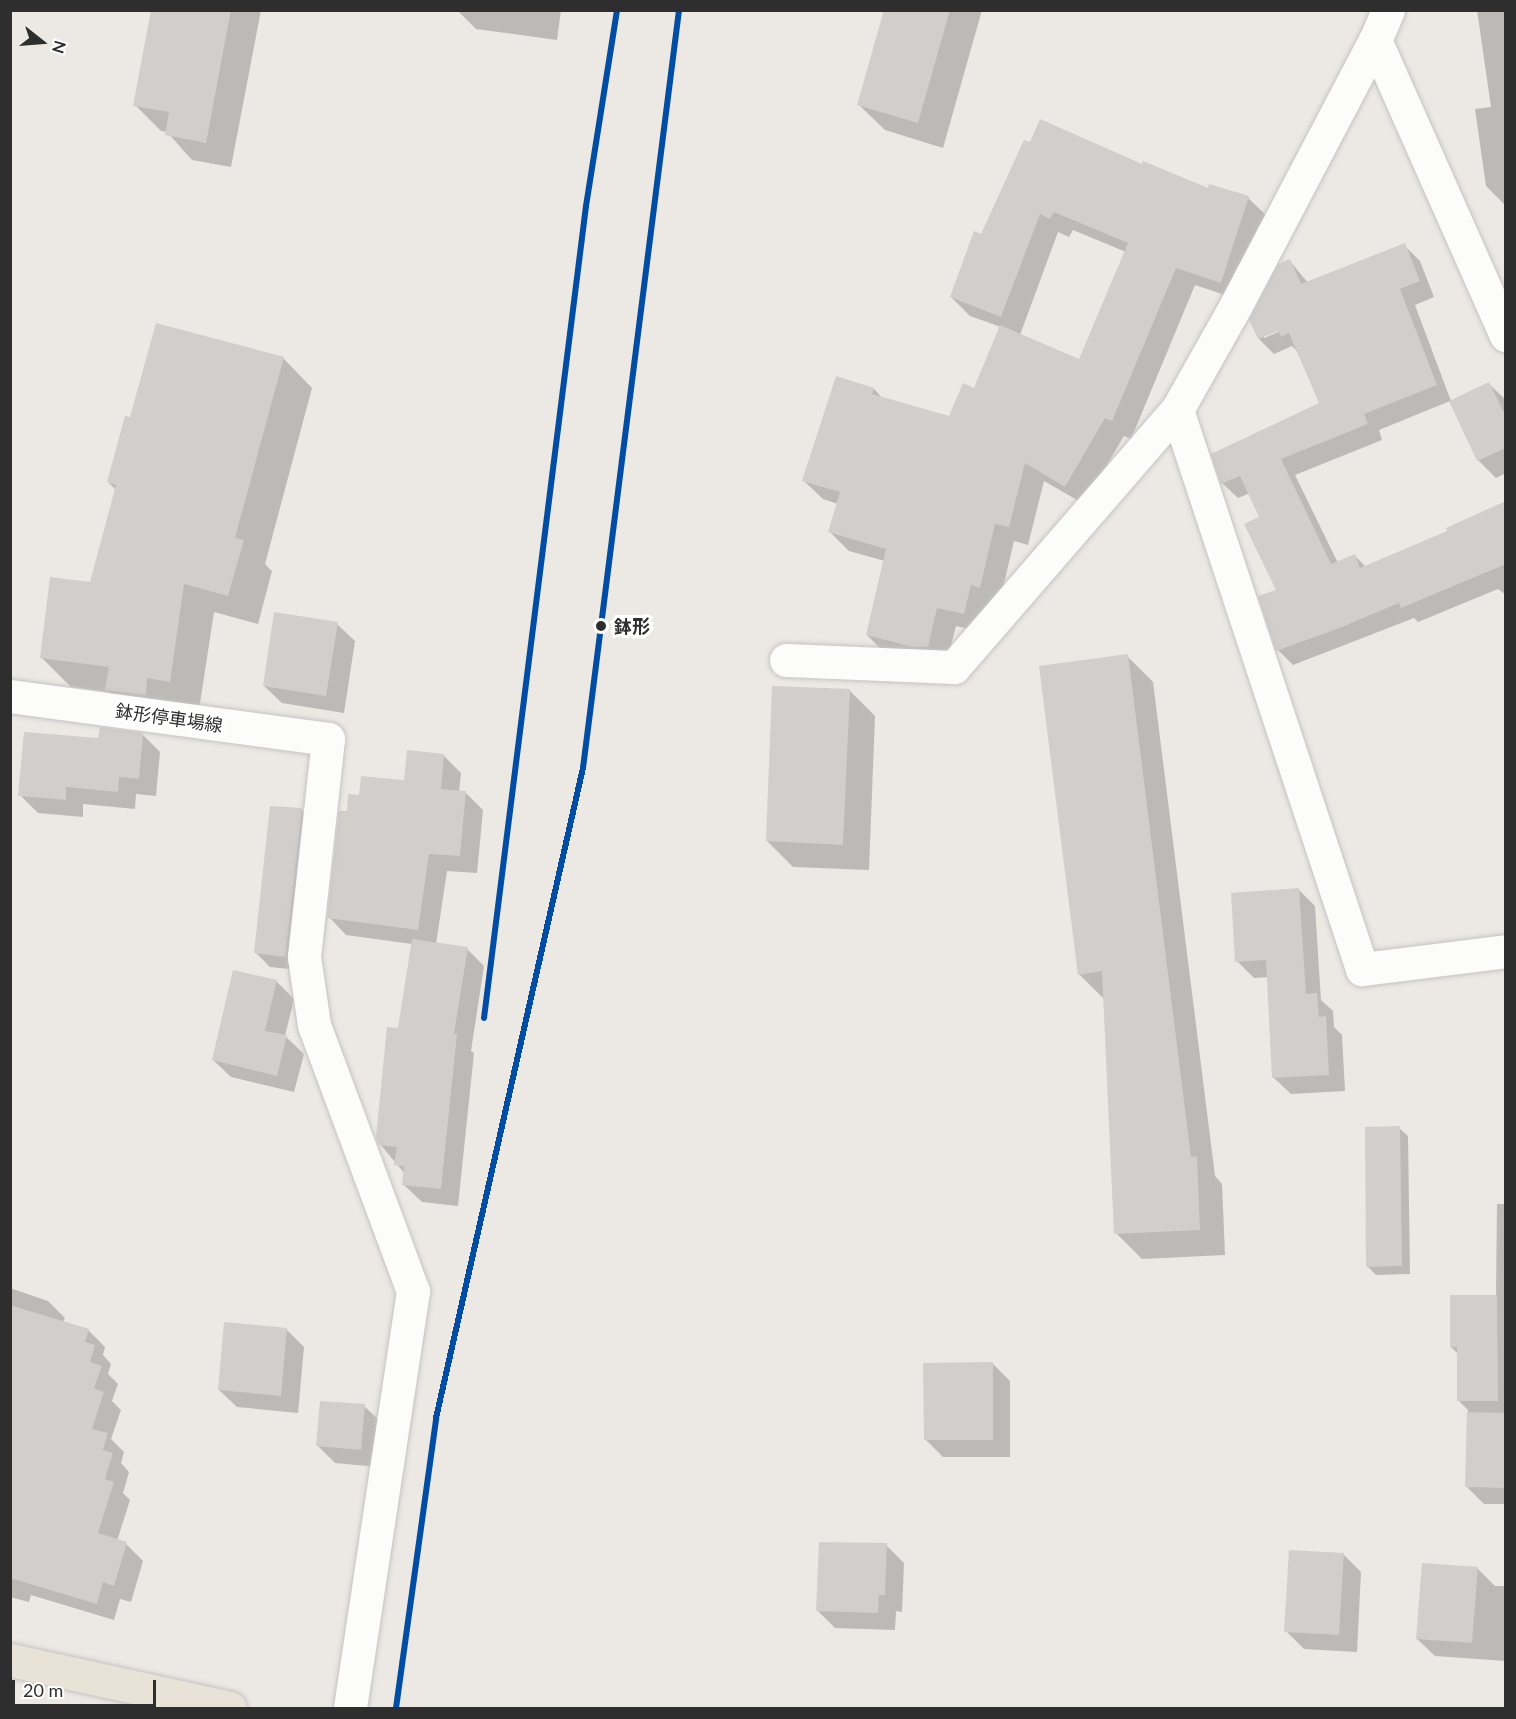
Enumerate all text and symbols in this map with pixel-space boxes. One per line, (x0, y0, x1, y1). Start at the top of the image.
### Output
north arrow (12, 12, 72, 72)
text: N (49, 39, 71, 56)
place label: 鉢形 (614, 615, 650, 637)
marker: 鉢形 (592, 617, 610, 635)
street label: 鉢形停車場線 (114, 700, 224, 736)
scale bar (15, 1668, 159, 1706)
text: 20 m (23, 1679, 63, 1701)

